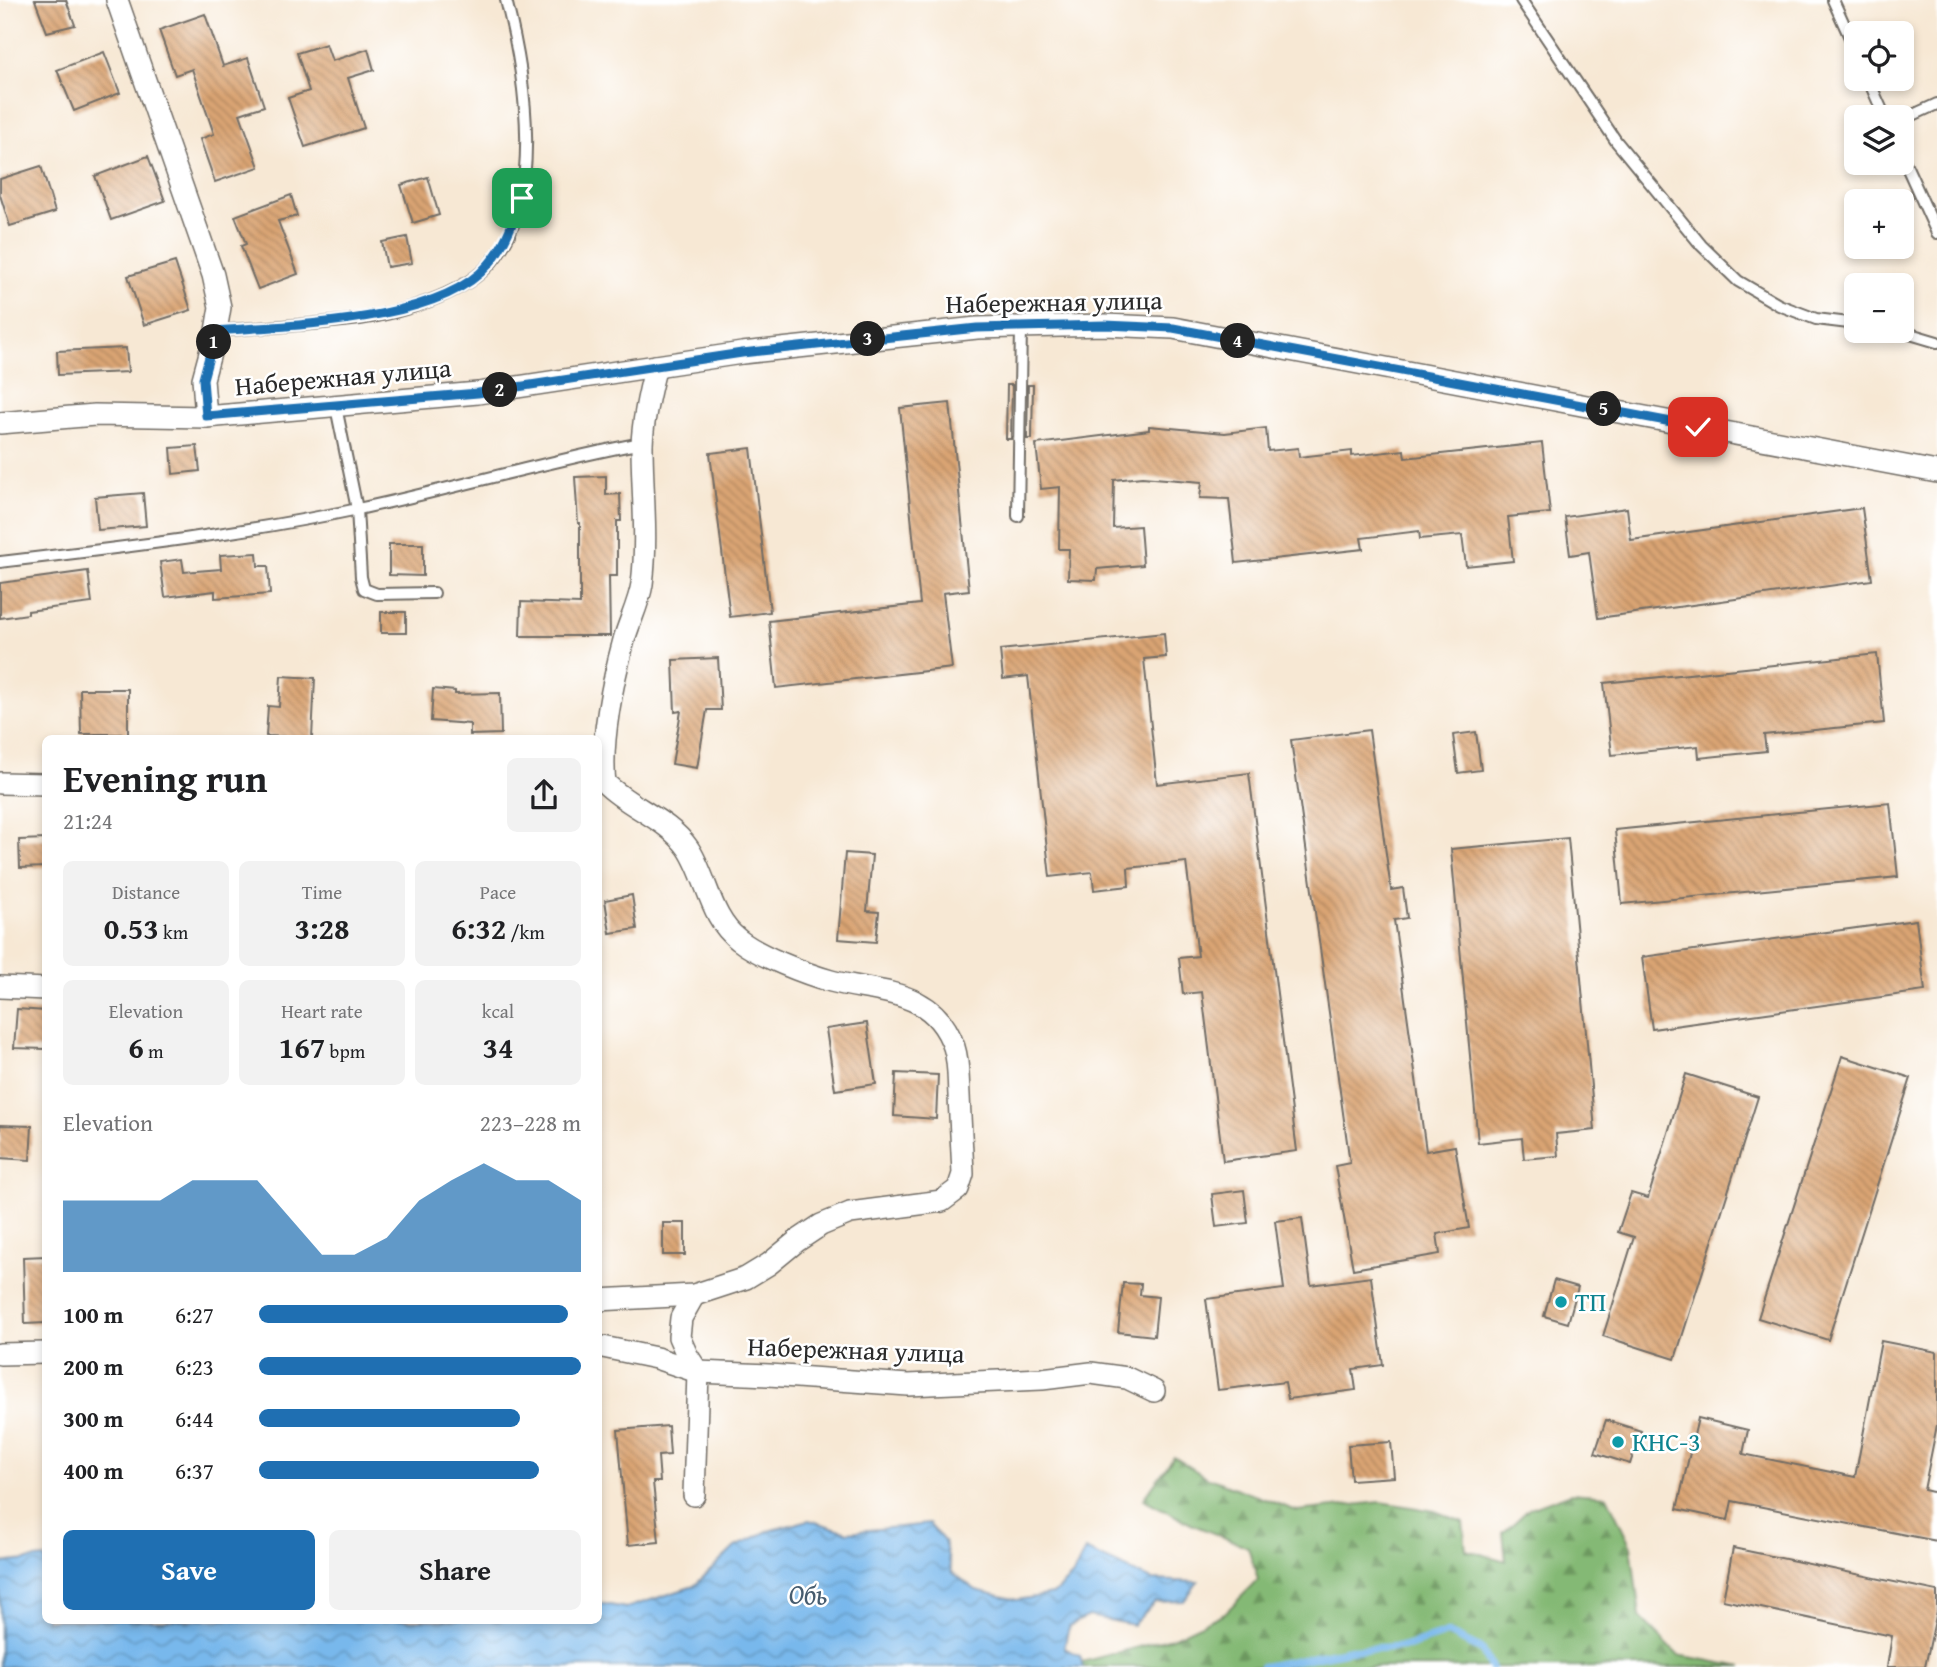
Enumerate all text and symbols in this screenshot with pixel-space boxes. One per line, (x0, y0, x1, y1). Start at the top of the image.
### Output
map controls (1844, 21, 1914, 343)
button: locate (1844, 21, 1914, 91)
button: layers (1844, 105, 1914, 175)
pin (492, 168, 552, 228)
icon: arrive (503, 179, 541, 217)
button: + (1844, 189, 1914, 259)
button: − (1844, 273, 1914, 343)
street label: Набережная улица (945, 280, 1163, 323)
pin: 3 (850, 322, 886, 356)
pin: 1 (196, 324, 232, 360)
text: 3 (863, 324, 872, 352)
pin: 4 (1220, 324, 1256, 358)
text: 4 (1233, 326, 1242, 354)
text: 1 (209, 327, 218, 355)
street label: Набережная улица (233, 348, 453, 405)
pin: 2 (482, 372, 518, 408)
text: 2 (495, 375, 504, 403)
pin: 5 (1586, 392, 1622, 426)
text: 5 (1599, 394, 1608, 422)
pin (1668, 397, 1728, 457)
icon: check (1679, 408, 1717, 446)
text: Evening run (63, 750, 267, 806)
button: share (507, 758, 581, 832)
text: 21:24 (63, 804, 113, 837)
text: Distance (112, 878, 180, 906)
text: Time (302, 878, 342, 906)
text: Pace (480, 878, 516, 906)
text: 0.53 (104, 906, 159, 950)
text: 3:28 (294, 906, 350, 950)
text: 6:32 (451, 906, 506, 950)
text: km (159, 918, 188, 946)
text: /km (506, 918, 545, 946)
text: Elevation (109, 997, 183, 1025)
text: Heart rate (281, 997, 363, 1025)
text: kcal (482, 997, 514, 1025)
text: 6 (128, 1025, 144, 1069)
text: 167 (279, 1025, 325, 1069)
text: 34 (482, 1025, 514, 1069)
text: m (144, 1037, 164, 1065)
text: bpm (325, 1037, 365, 1065)
text: Elevation (63, 1106, 153, 1139)
text: 223–228 m (480, 1106, 581, 1139)
place label: ТП (1575, 1282, 1606, 1321)
marker: ТП (1553, 1294, 1569, 1310)
text: 100 m (63, 1298, 124, 1331)
text: 6:27 (175, 1298, 214, 1331)
street label: Набережная улица (747, 1326, 966, 1373)
text: 200 m (63, 1350, 124, 1383)
text: 6:23 (175, 1350, 214, 1383)
text: 300 m (63, 1402, 124, 1435)
text: 6:44 (175, 1402, 214, 1435)
place label: КНС-3 (1632, 1422, 1701, 1461)
marker: КНС-3 (1610, 1434, 1626, 1450)
text: 400 m (63, 1454, 124, 1487)
text: 6:37 (175, 1454, 214, 1487)
button: Save (63, 1530, 315, 1610)
button: Share (329, 1530, 581, 1610)
water label: Обь (788, 1573, 828, 1614)

